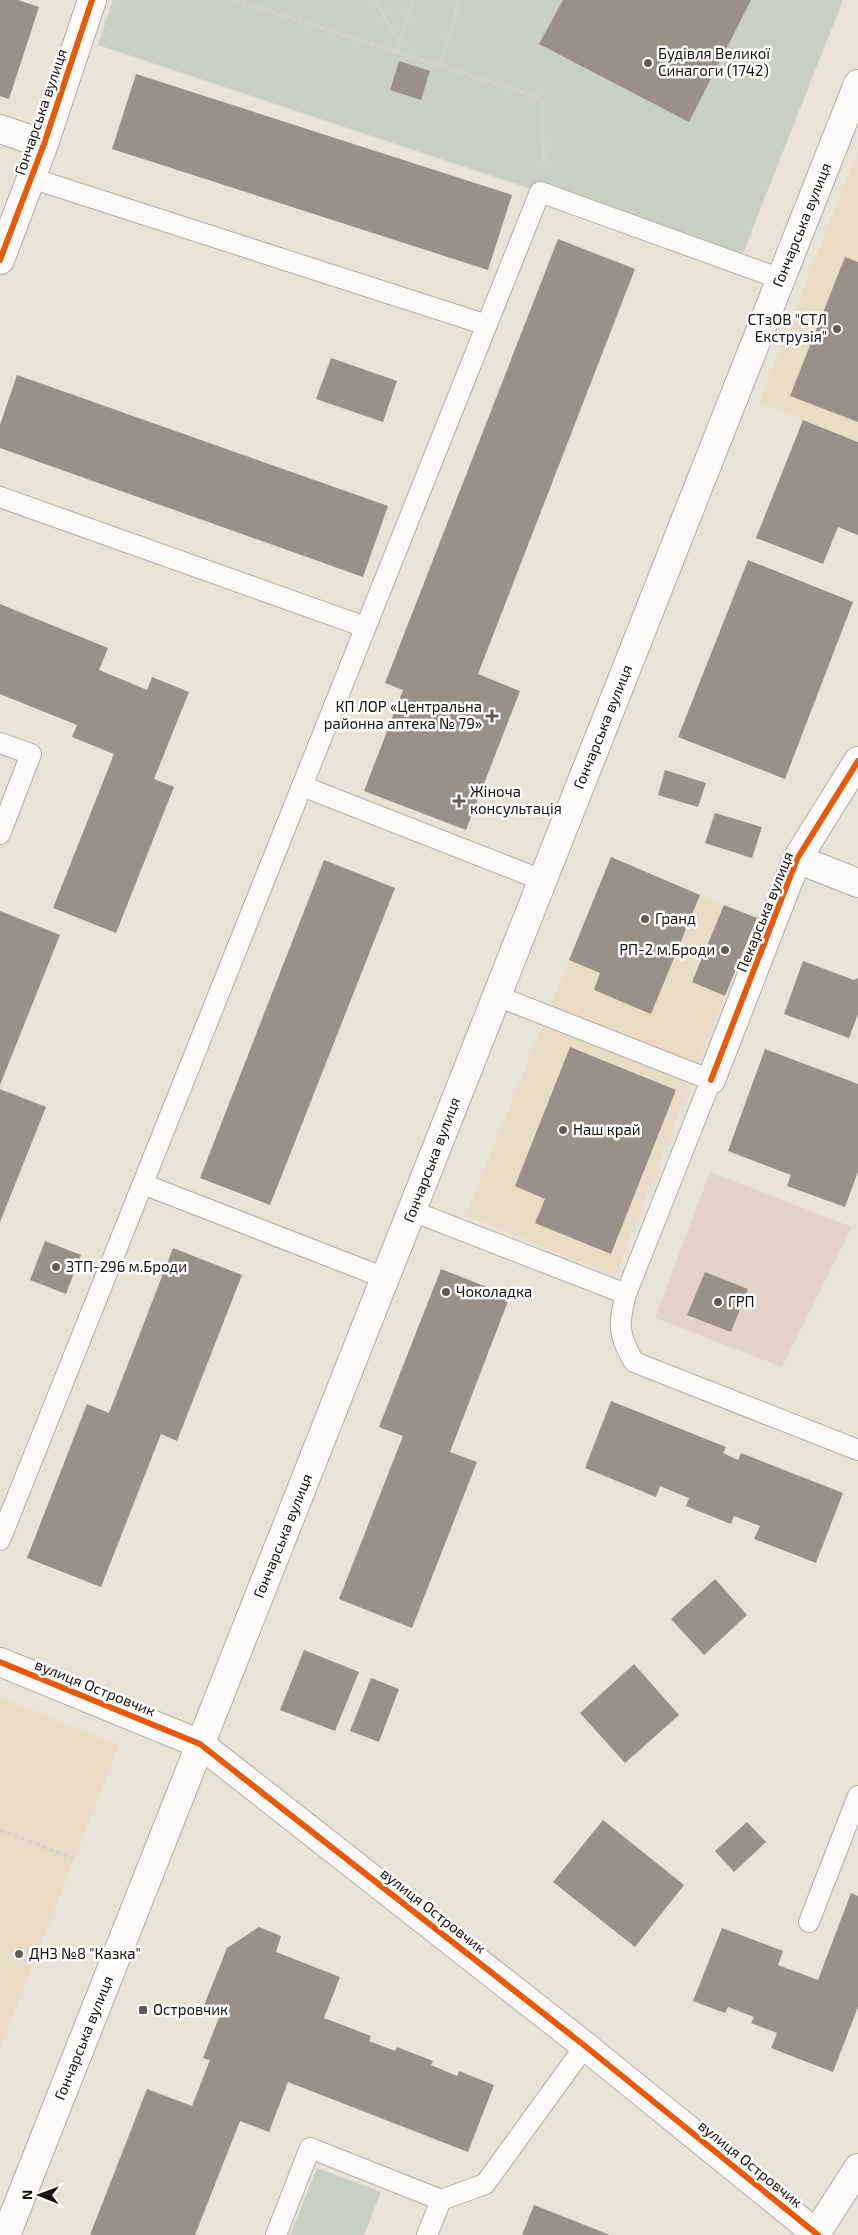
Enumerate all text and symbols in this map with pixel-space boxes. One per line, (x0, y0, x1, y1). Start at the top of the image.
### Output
place label: Будівля Великої Синагоги (1742) (658, 44, 770, 79)
street label: Гончарська вулиця (10, 46, 71, 178)
marker: Будівля Великої Синагоги (1742) (642, 57, 654, 69)
street label: Гончарська вулиця (768, 160, 835, 290)
place label: СТзОВ "СТЛ Екструзія" (747, 310, 827, 346)
marker: СТзОВ "СТЛ Екструзія" (831, 323, 843, 335)
street label: Гончарська вулиця (569, 662, 636, 792)
place label: КП ЛОР «Центральна районна аптека № 79» (324, 697, 482, 732)
marker: КП ЛОР «Центральна районна аптека № 79» (486, 710, 498, 722)
place label: Жіноча консультація (470, 782, 562, 818)
marker: Жіноча консультація (452, 794, 466, 808)
street label: Пекарська вулиця (732, 849, 797, 975)
place label: Гранд (655, 909, 696, 927)
marker: Гранд (639, 913, 651, 925)
place label: РП-2 м.Броди (619, 940, 715, 958)
marker: РП-2 м.Броди (719, 944, 731, 956)
street label: Гончарська вулиця (399, 1095, 464, 1225)
place label: Наш край (573, 1120, 641, 1138)
marker: Наш край (557, 1124, 569, 1136)
place label: ЗТП-296 м.Броди (66, 1257, 187, 1275)
marker: ЗТП-296 м.Броди (50, 1261, 62, 1273)
place label: Чоколадка (456, 1282, 532, 1300)
marker: Чоколадка (440, 1286, 452, 1298)
place label: ГРП (728, 1292, 755, 1310)
marker: ГРП (712, 1296, 724, 1308)
street label: Гончарська вулиця (249, 1471, 316, 1601)
street label: вулиця Островчик (32, 1655, 158, 1720)
street label: вулиця Островчик (377, 1864, 490, 1958)
place label: ДНЗ №8 "Казка" (29, 1944, 141, 1962)
marker: ДНЗ №8 "Казка" (13, 1948, 25, 1960)
street label: Гончарська вулиця (50, 1973, 117, 2103)
place label: Островчик (153, 2000, 228, 2018)
marker: Островчик (137, 2004, 149, 2016)
street label: вулиця Островчик (694, 2116, 806, 2211)
north arrow (15, 2170, 65, 2220)
text: N (18, 2190, 35, 2200)

